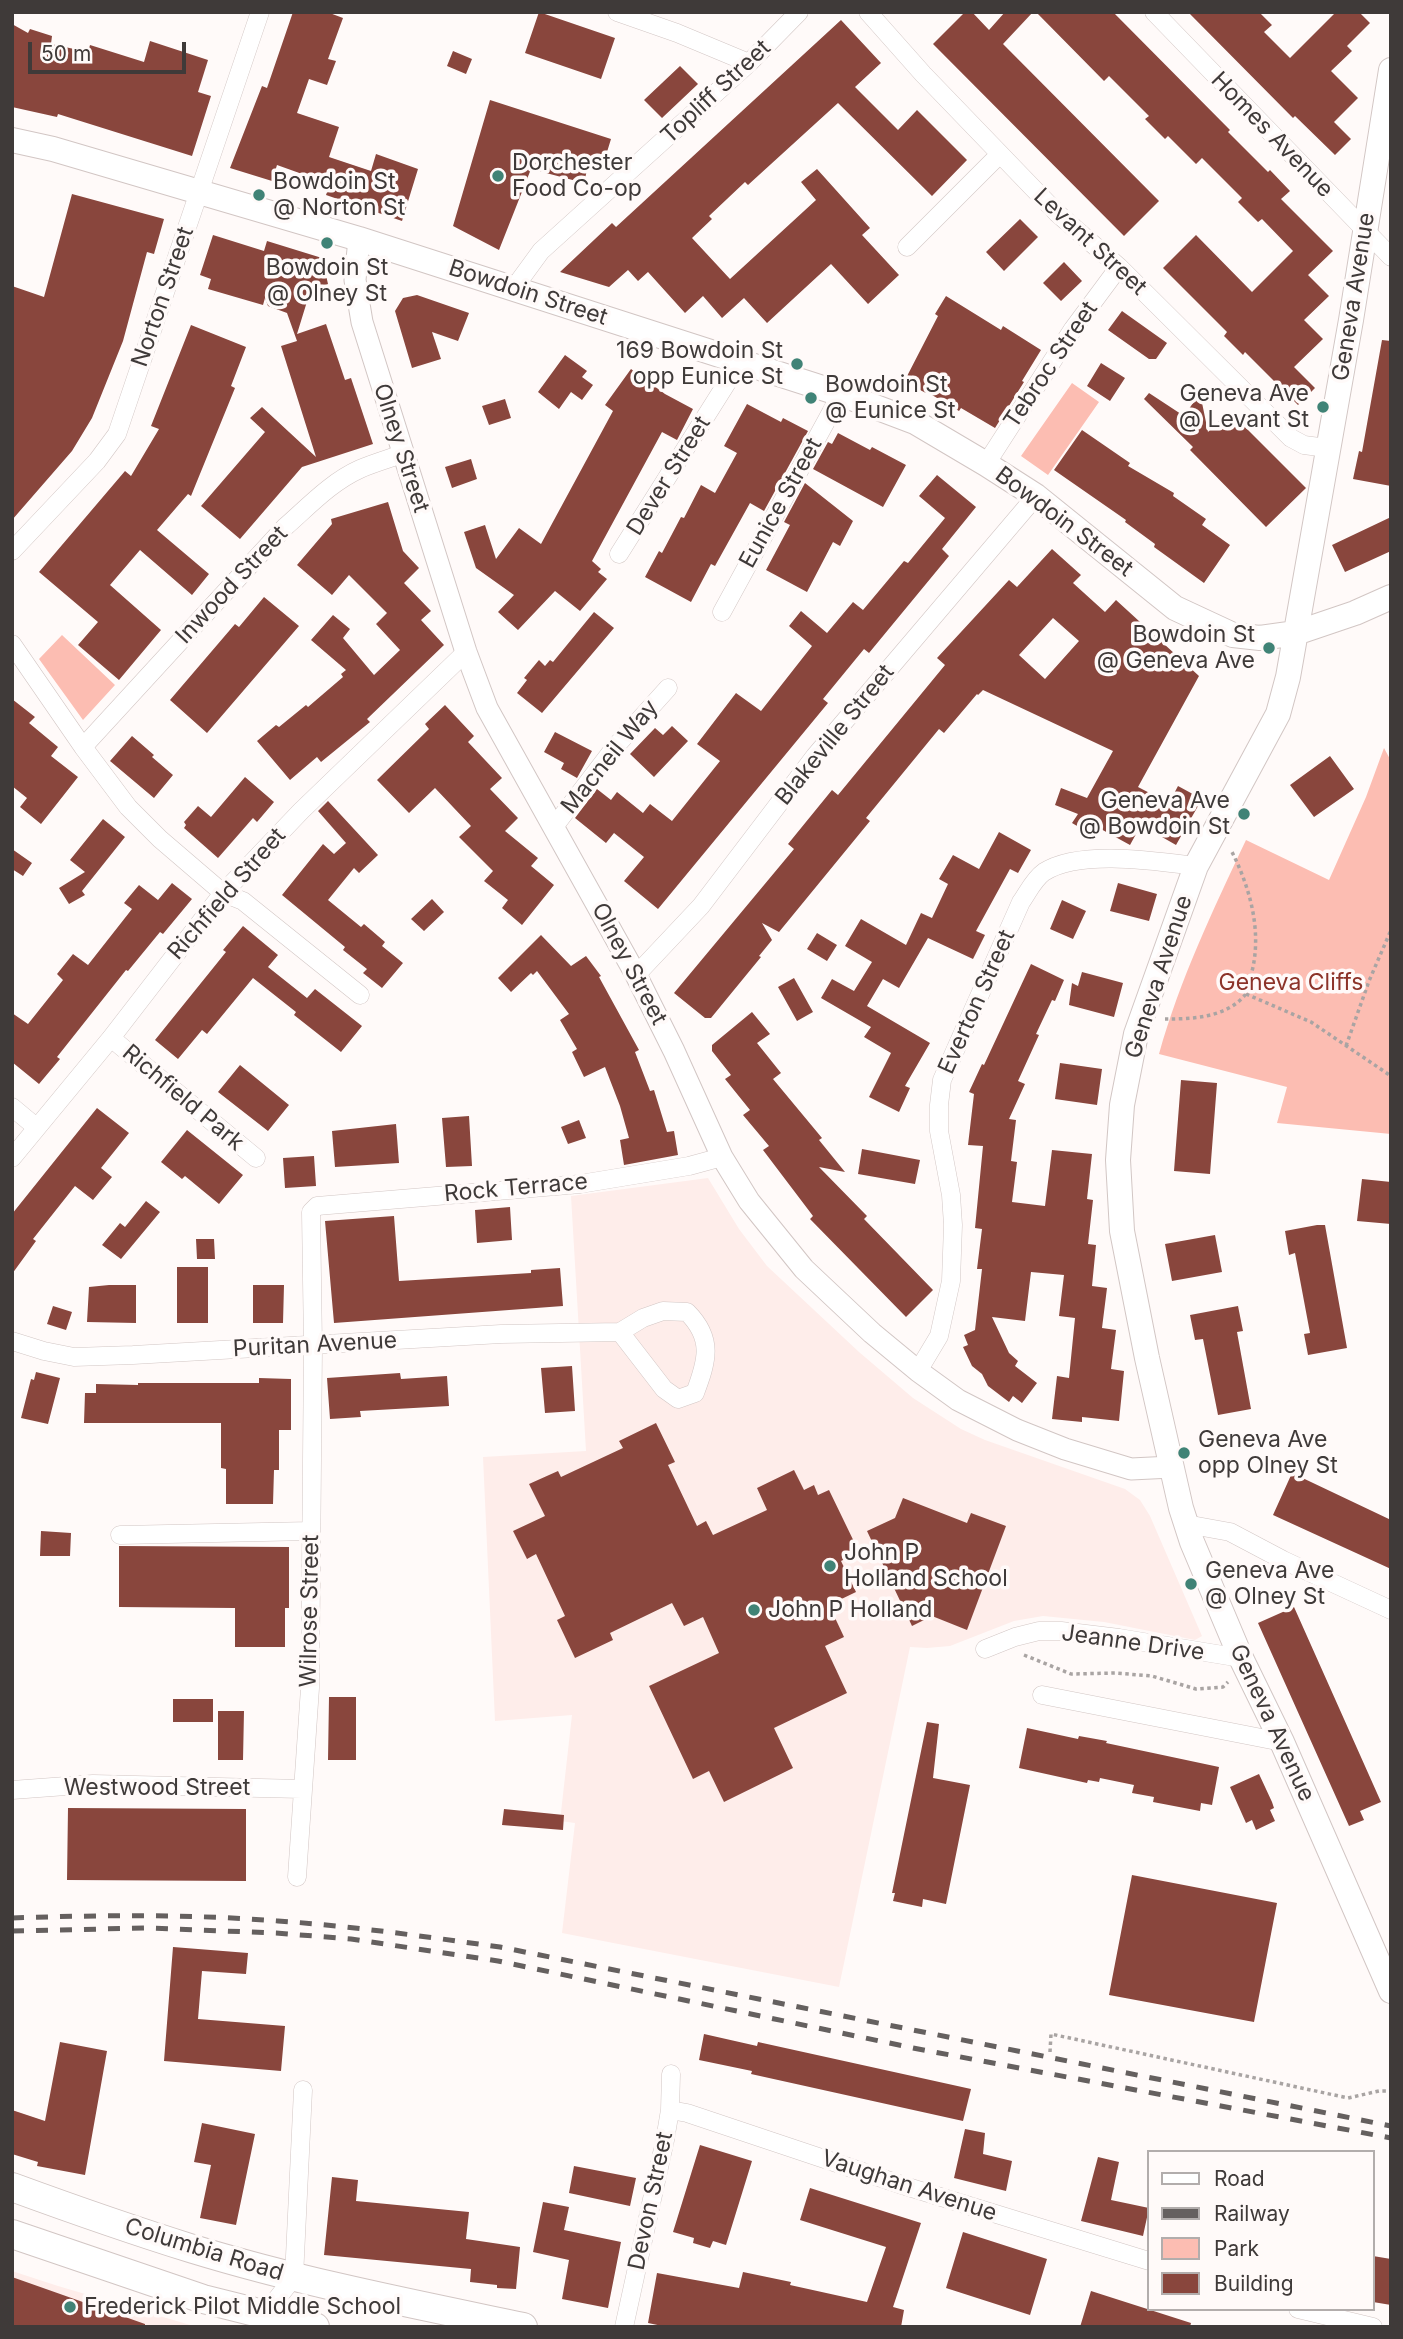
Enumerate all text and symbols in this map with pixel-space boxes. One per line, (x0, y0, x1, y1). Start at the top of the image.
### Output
scale bar (32, 28, 189, 72)
street label: Topliff Street (656, 34, 776, 150)
text: 50 m (41, 41, 91, 66)
street label: Homes Avenue (1205, 66, 1339, 204)
place label: Dorchester Food Co-op (512, 149, 642, 203)
place label: Bowdoin St @ Norton St (273, 168, 405, 222)
marker: Dorchester Food Co-op (490, 168, 506, 184)
street label: Levant Street (1028, 183, 1152, 301)
marker: Bowdoin St @ Norton St (251, 187, 267, 203)
street label: Geneva Avenue (1327, 211, 1381, 383)
street label: Norton Street (126, 223, 200, 371)
marker: Bowdoin St @ Olney St (319, 235, 335, 251)
place label: Bowdoin St @ Olney St (266, 254, 388, 308)
street label: Bowdoin Street (445, 254, 611, 332)
street label: Tebroc Street (998, 296, 1104, 434)
place label: 169 Bowdoin St opp Eunice St (616, 337, 783, 391)
marker: 169 Bowdoin St opp Eunice St (789, 356, 805, 372)
place label: Bowdoin St @ Eunice St (825, 371, 956, 425)
street label: Olney Street (367, 380, 435, 516)
place label: Geneva Ave @ Levant St (1179, 380, 1309, 434)
marker: Bowdoin St @ Eunice St (803, 390, 819, 406)
marker: Geneva Ave @ Levant St (1315, 399, 1331, 415)
street label: Dever Street (621, 411, 717, 541)
street label: Eunice Street (734, 433, 828, 573)
street label: Bowdoin Street (990, 461, 1138, 583)
street label: Inwood Street (170, 520, 294, 650)
place label: Bowdoin St @ Geneva Ave (1097, 621, 1255, 675)
marker: Bowdoin St @ Geneva Ave (1261, 640, 1277, 656)
street label: Blakeville Street (770, 659, 900, 811)
street label: Macneil Way (556, 695, 664, 819)
place label: Geneva Ave @ Bowdoin St (1079, 787, 1230, 841)
marker: Geneva Ave @ Bowdoin St (1236, 806, 1252, 822)
street label: Richfield Street (162, 822, 292, 966)
street label: Geneva Avenue (1120, 892, 1198, 1062)
street label: Olney Street (585, 898, 673, 1030)
street label: Everton Street (933, 926, 1021, 1078)
park label: Geneva Cliffs (1218, 969, 1364, 997)
street label: Richfield Park (117, 1039, 249, 1157)
street label: Rock Terrace (443, 1168, 589, 1208)
street label: Puritan Avenue (232, 1327, 398, 1363)
place label: Geneva Ave opp Olney St (1198, 1426, 1338, 1480)
marker: Geneva Ave opp Olney St (1176, 1445, 1192, 1461)
street label: Wilrose Street (295, 1534, 325, 1688)
place label: John P Holland School (844, 1539, 1008, 1593)
place label: Geneva Ave @ Olney St (1205, 1557, 1335, 1611)
marker: John P Holland School (822, 1558, 838, 1574)
marker: Geneva Ave @ Olney St (1183, 1576, 1199, 1592)
place label: John P Holland (768, 1596, 932, 1624)
marker: John P Holland (746, 1602, 762, 1618)
street label: Jeanne Drive (1060, 1619, 1206, 1667)
street label: Geneva Avenue (1224, 1640, 1320, 1806)
street label: Westwood Street (64, 1774, 250, 1802)
street label: Devon Street (623, 2129, 679, 2273)
street label: Vaughan Avenue (818, 2145, 1000, 2227)
legend (1148, 2150, 1375, 2311)
text: Road (1214, 2166, 1265, 2191)
text: Railway (1214, 2201, 1290, 2226)
street label: Columbia Road (121, 2213, 287, 2287)
text: Park (1214, 2236, 1259, 2261)
text: Building (1214, 2271, 1294, 2296)
place label: Frederick Pilot Middle School (84, 2293, 401, 2321)
marker: Frederick Pilot Middle School (62, 2299, 78, 2315)

